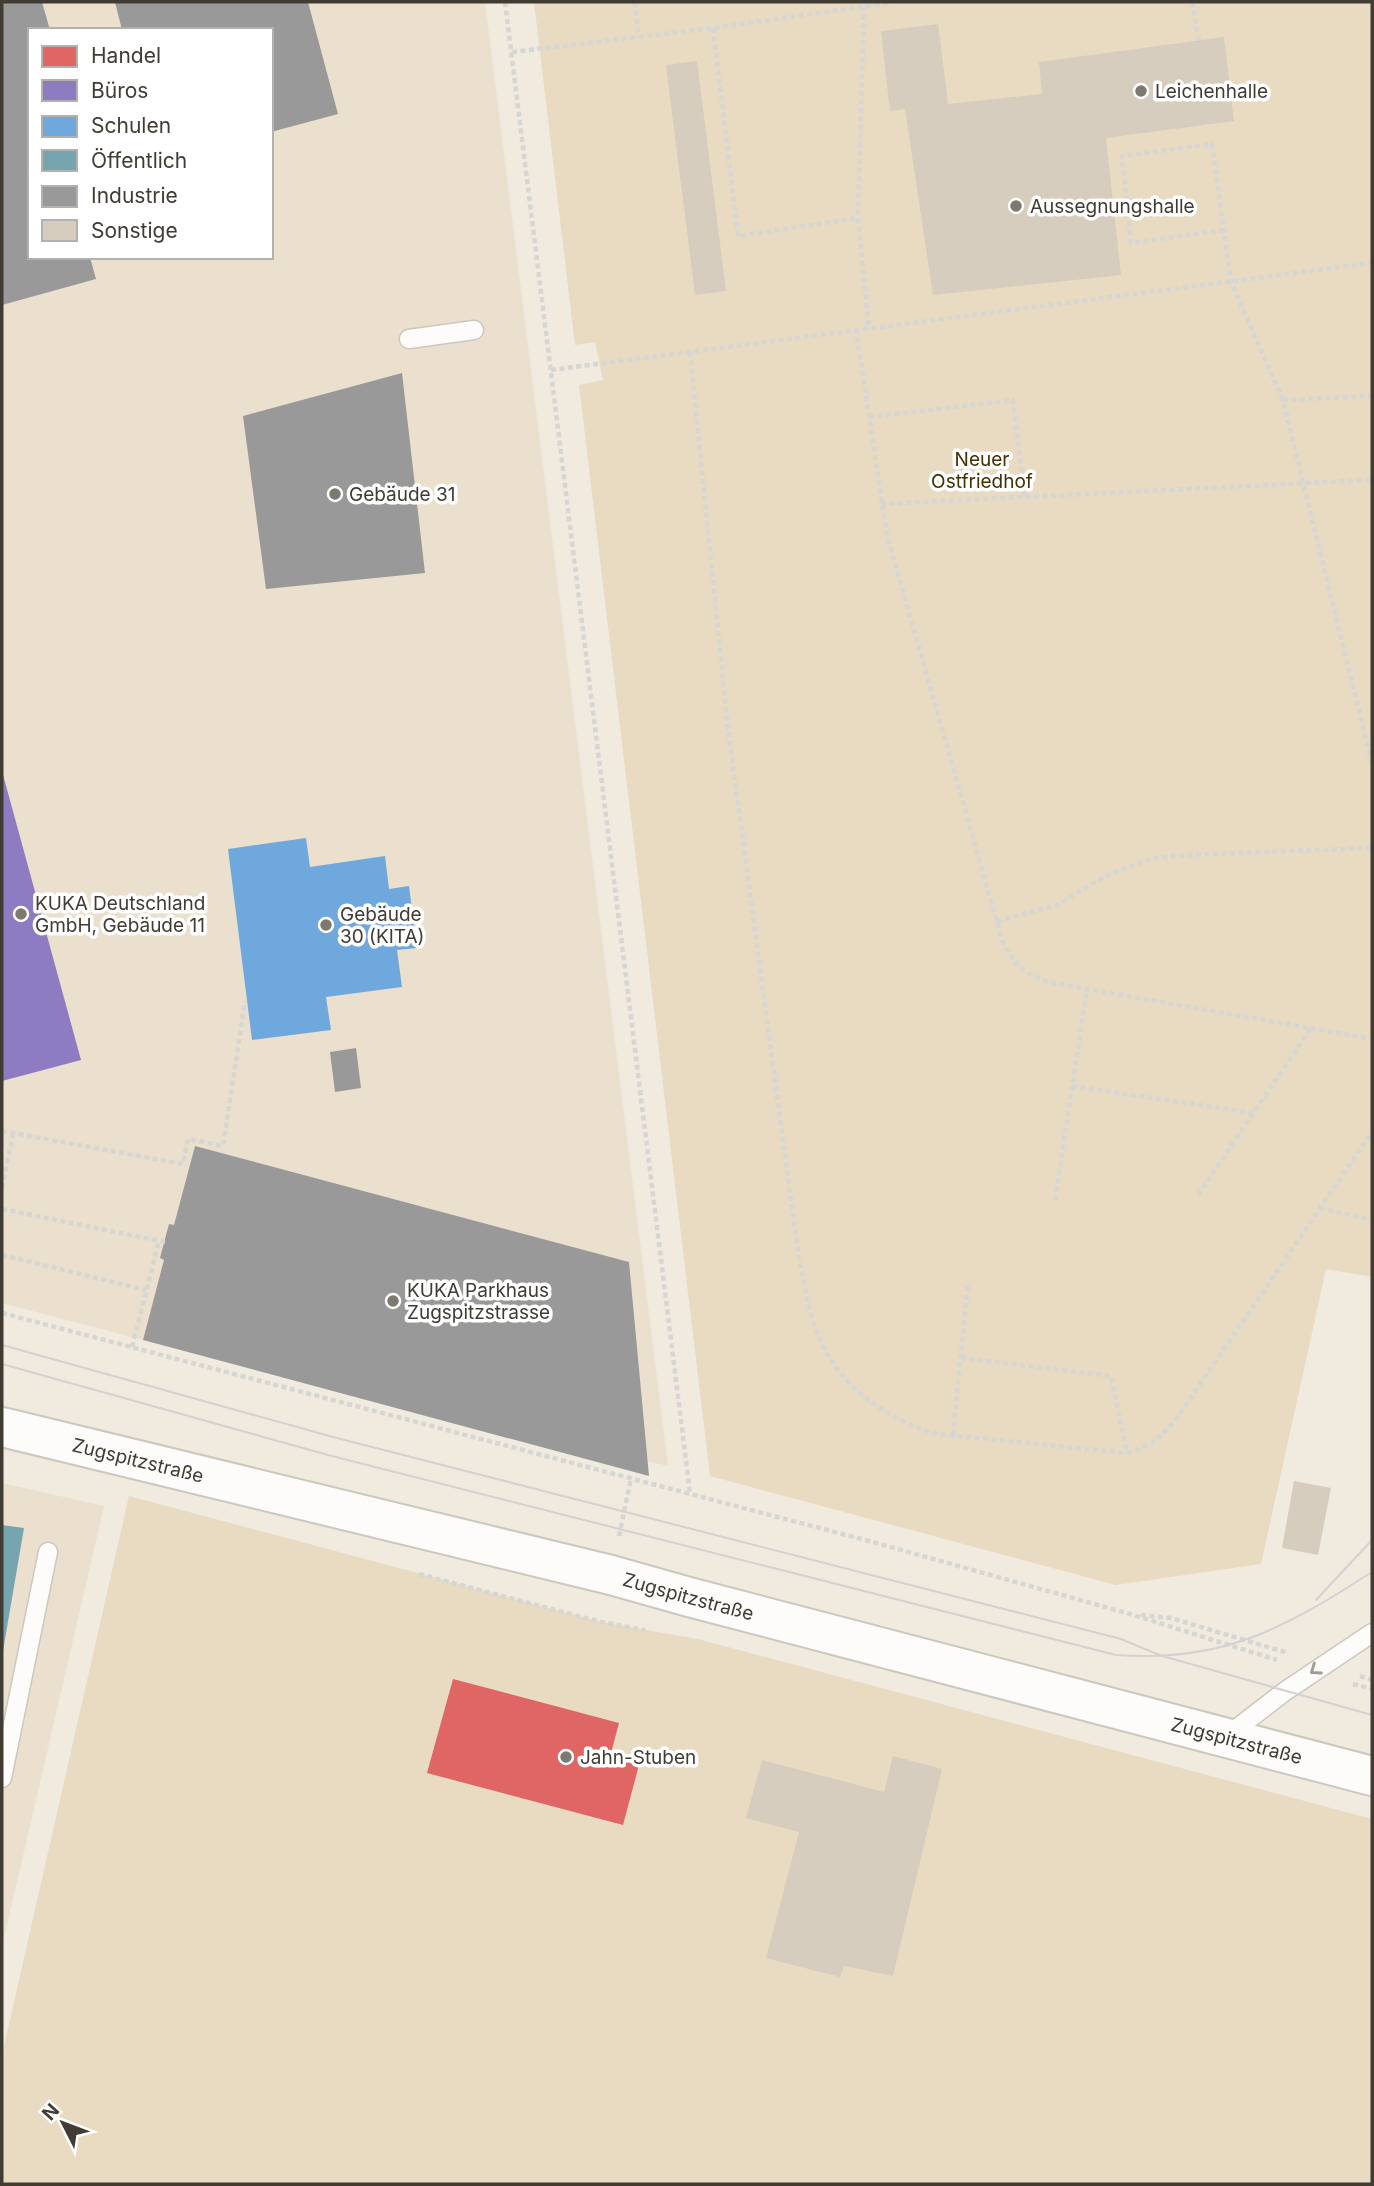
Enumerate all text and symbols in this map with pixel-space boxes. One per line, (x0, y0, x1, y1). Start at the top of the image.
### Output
legend (28, 28, 273, 259)
text: Handel (91, 43, 161, 68)
text: Büros (91, 78, 148, 103)
place label: Leichenhalle (1155, 80, 1268, 103)
marker: Leichenhalle (1133, 83, 1149, 99)
text: Schulen (91, 113, 171, 138)
text: Öffentlich (91, 148, 187, 173)
text: Industrie (91, 183, 178, 208)
place label: Aussegnungshalle (1030, 195, 1195, 218)
marker: Aussegnungshalle (1008, 198, 1024, 214)
text: Sonstige (91, 218, 178, 243)
park label: Neuer Ostfriedhof (931, 448, 1033, 493)
place label: Gebäude 31 (349, 483, 456, 506)
marker: Gebäude 31 (327, 486, 343, 502)
place label: KUKA Deutschland GmbH, Gebäude 11 (35, 892, 205, 937)
place label: Gebäude 30 (KITA) (340, 903, 425, 948)
marker: KUKA Deutschland GmbH, Gebäude 11 (13, 906, 29, 922)
marker: Gebäude 30 (KITA) (318, 917, 334, 933)
place label: KUKA Parkhaus Zugspitzstrasse (407, 1279, 550, 1324)
marker: KUKA Parkhaus Zugspitzstrasse (385, 1293, 401, 1309)
street label: Zugspitzstraße (70, 1433, 206, 1488)
street label: Zugspitzstraße (620, 1568, 756, 1625)
one-way arrow (1310, 1662, 1323, 1674)
street label: Zugspitzstraße (1169, 1713, 1305, 1769)
place label: Jahn-Stuben (580, 1746, 696, 1769)
marker: Jahn-Stuben (558, 1749, 574, 1765)
north arrow (28, 2088, 98, 2158)
text: N (37, 2099, 64, 2125)

